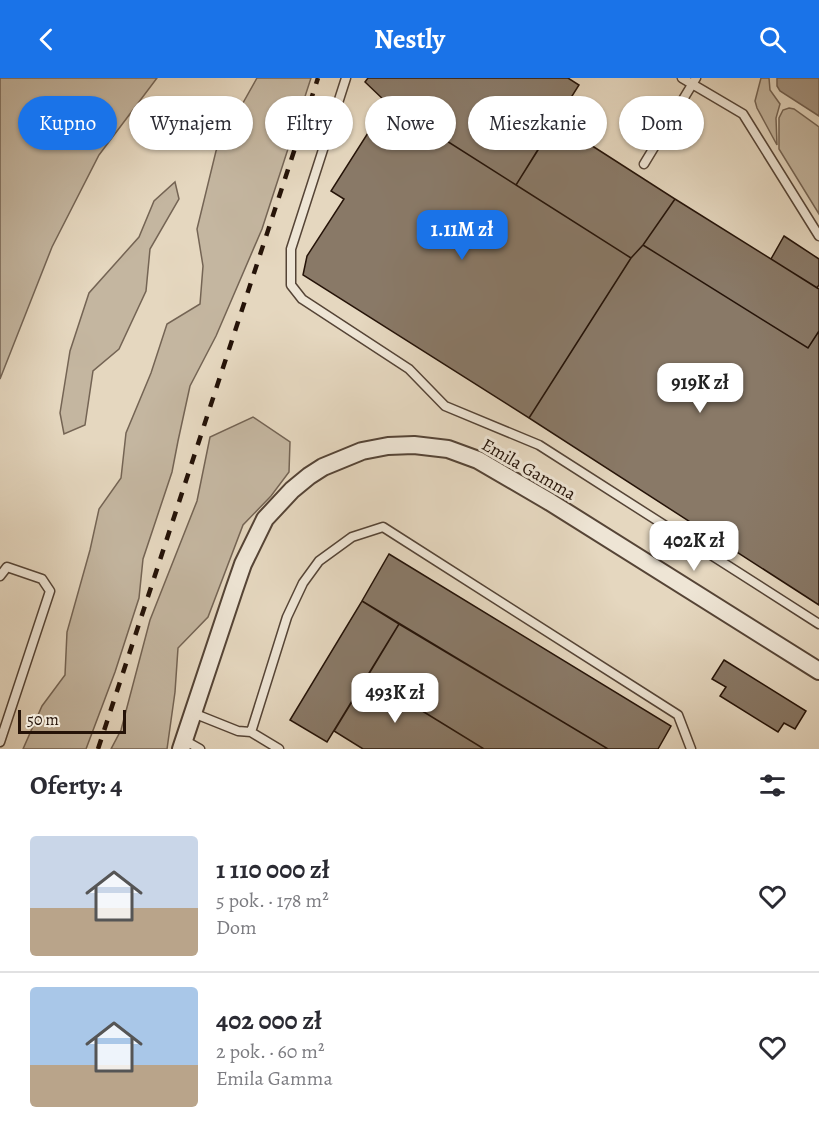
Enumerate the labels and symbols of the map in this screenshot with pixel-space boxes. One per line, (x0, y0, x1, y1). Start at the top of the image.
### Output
pin: 1.11M zł (400, 210, 524, 261)
pin: 919K zł (645, 363, 755, 414)
street label: Emila Gamma (478, 432, 581, 506)
pin: 402K zł (639, 521, 749, 572)
pin: 493K zł (340, 673, 450, 724)
scale bar (18, 707, 126, 734)

